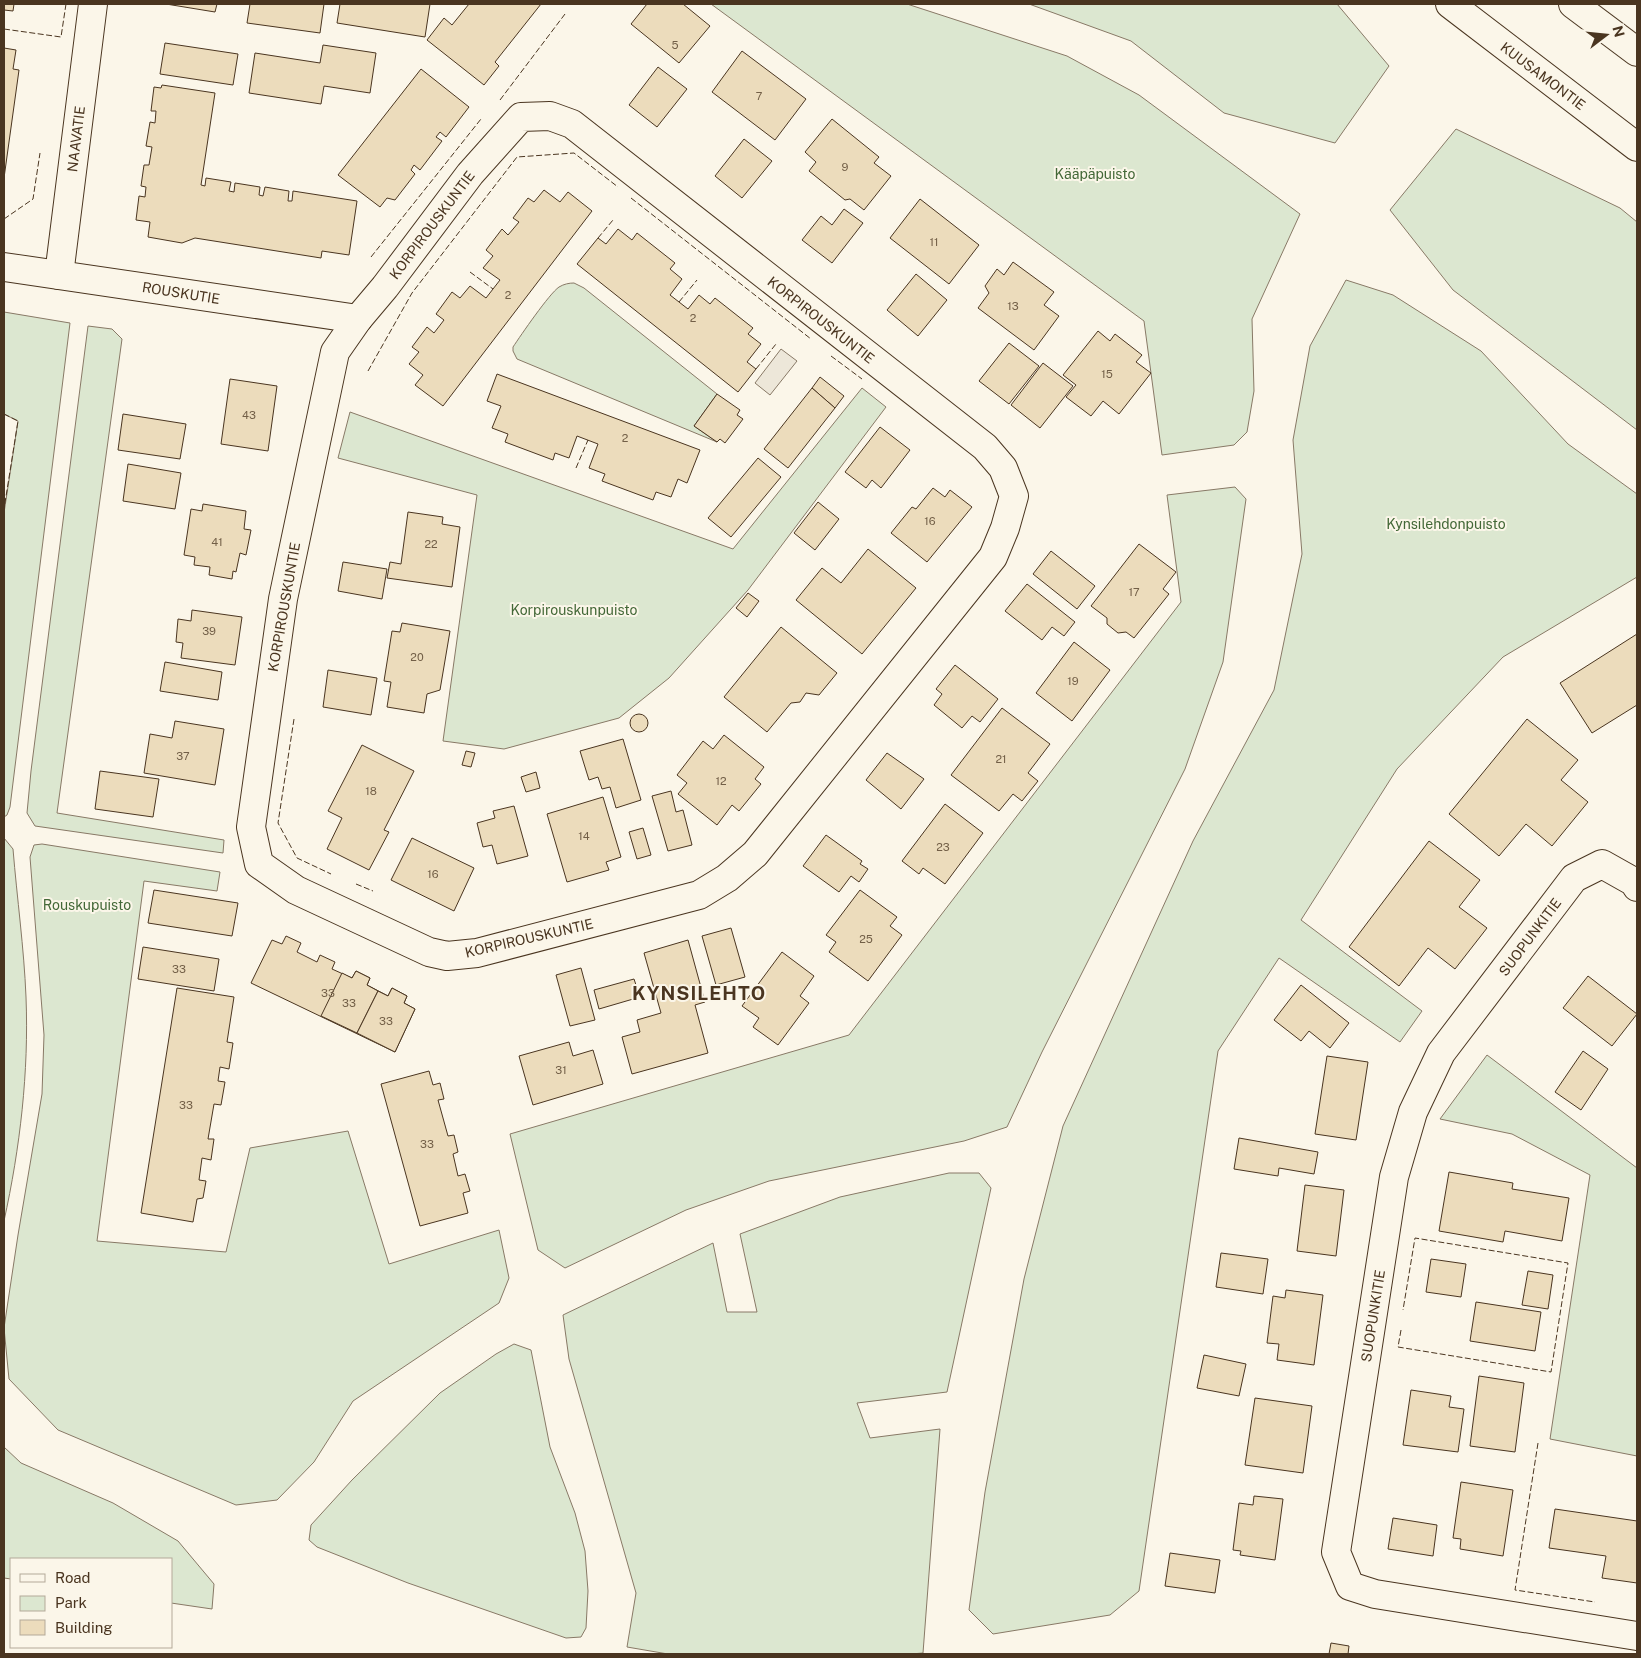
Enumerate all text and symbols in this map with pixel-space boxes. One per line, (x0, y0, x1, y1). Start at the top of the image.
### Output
north arrow (1581, 10, 1631, 60)
text: N (1609, 24, 1628, 39)
house number: 5 (671, 39, 679, 51)
street label: KUUSAMONTIE (1497, 39, 1589, 113)
house number: 7 (756, 90, 763, 102)
street label: NAAVATIE (64, 105, 88, 173)
house number: 9 (842, 161, 849, 173)
park label: Kääpäpuisto (1055, 166, 1136, 182)
street label: KORPIROUSKUNTIE (386, 168, 478, 282)
house number: 11 (930, 236, 938, 248)
street label: KORPIROUSKUNTIE (764, 273, 878, 367)
street label: ROUSKUTIE (141, 279, 221, 307)
house number: 2 (505, 289, 512, 301)
house number: 13 (1007, 300, 1019, 312)
house number: 2 (690, 312, 697, 324)
house number: 15 (1101, 368, 1113, 380)
house number: 43 (242, 409, 256, 421)
house number: 2 (622, 432, 629, 444)
house number: 16 (924, 515, 936, 527)
park label: Kynsilehdonpuisto (1386, 516, 1506, 532)
house number: 41 (211, 536, 223, 548)
house number: 22 (424, 538, 438, 550)
street label: KORPIROUSKUNTIE (265, 541, 303, 673)
house number: 17 (1128, 586, 1140, 598)
park label: Korpirouskunpuisto (511, 602, 638, 618)
house number: 39 (202, 625, 216, 637)
house number: 20 (410, 651, 424, 663)
house number: 19 (1067, 675, 1079, 687)
house number: 37 (176, 750, 190, 762)
house number: 21 (995, 753, 1007, 765)
house number: 12 (715, 775, 727, 787)
house number: 18 (365, 785, 377, 797)
house number: 14 (578, 830, 590, 842)
house number: 23 (936, 841, 950, 853)
house number: 16 (427, 868, 439, 880)
street label: SUOPUNKITIE (1496, 895, 1564, 979)
park label: Rouskupuisto (43, 897, 131, 913)
street label: KORPIROUSKUNTIE (463, 915, 595, 961)
house number: 25 (859, 933, 873, 945)
house number: 33 (172, 963, 186, 975)
district label: KYNSILEHTO (632, 982, 766, 1004)
house number: 33 (321, 987, 335, 999)
house number: 33 (342, 997, 356, 1009)
house number: 33 (379, 1015, 393, 1027)
house number: 31 (555, 1064, 567, 1076)
house number: 33 (179, 1099, 193, 1111)
house number: 33 (420, 1138, 434, 1150)
street label: SUOPUNKITIE (1358, 1269, 1388, 1363)
legend (10, 1558, 172, 1648)
text: Road (55, 1569, 91, 1586)
text: Park (55, 1594, 87, 1611)
text: Building (55, 1619, 113, 1636)

